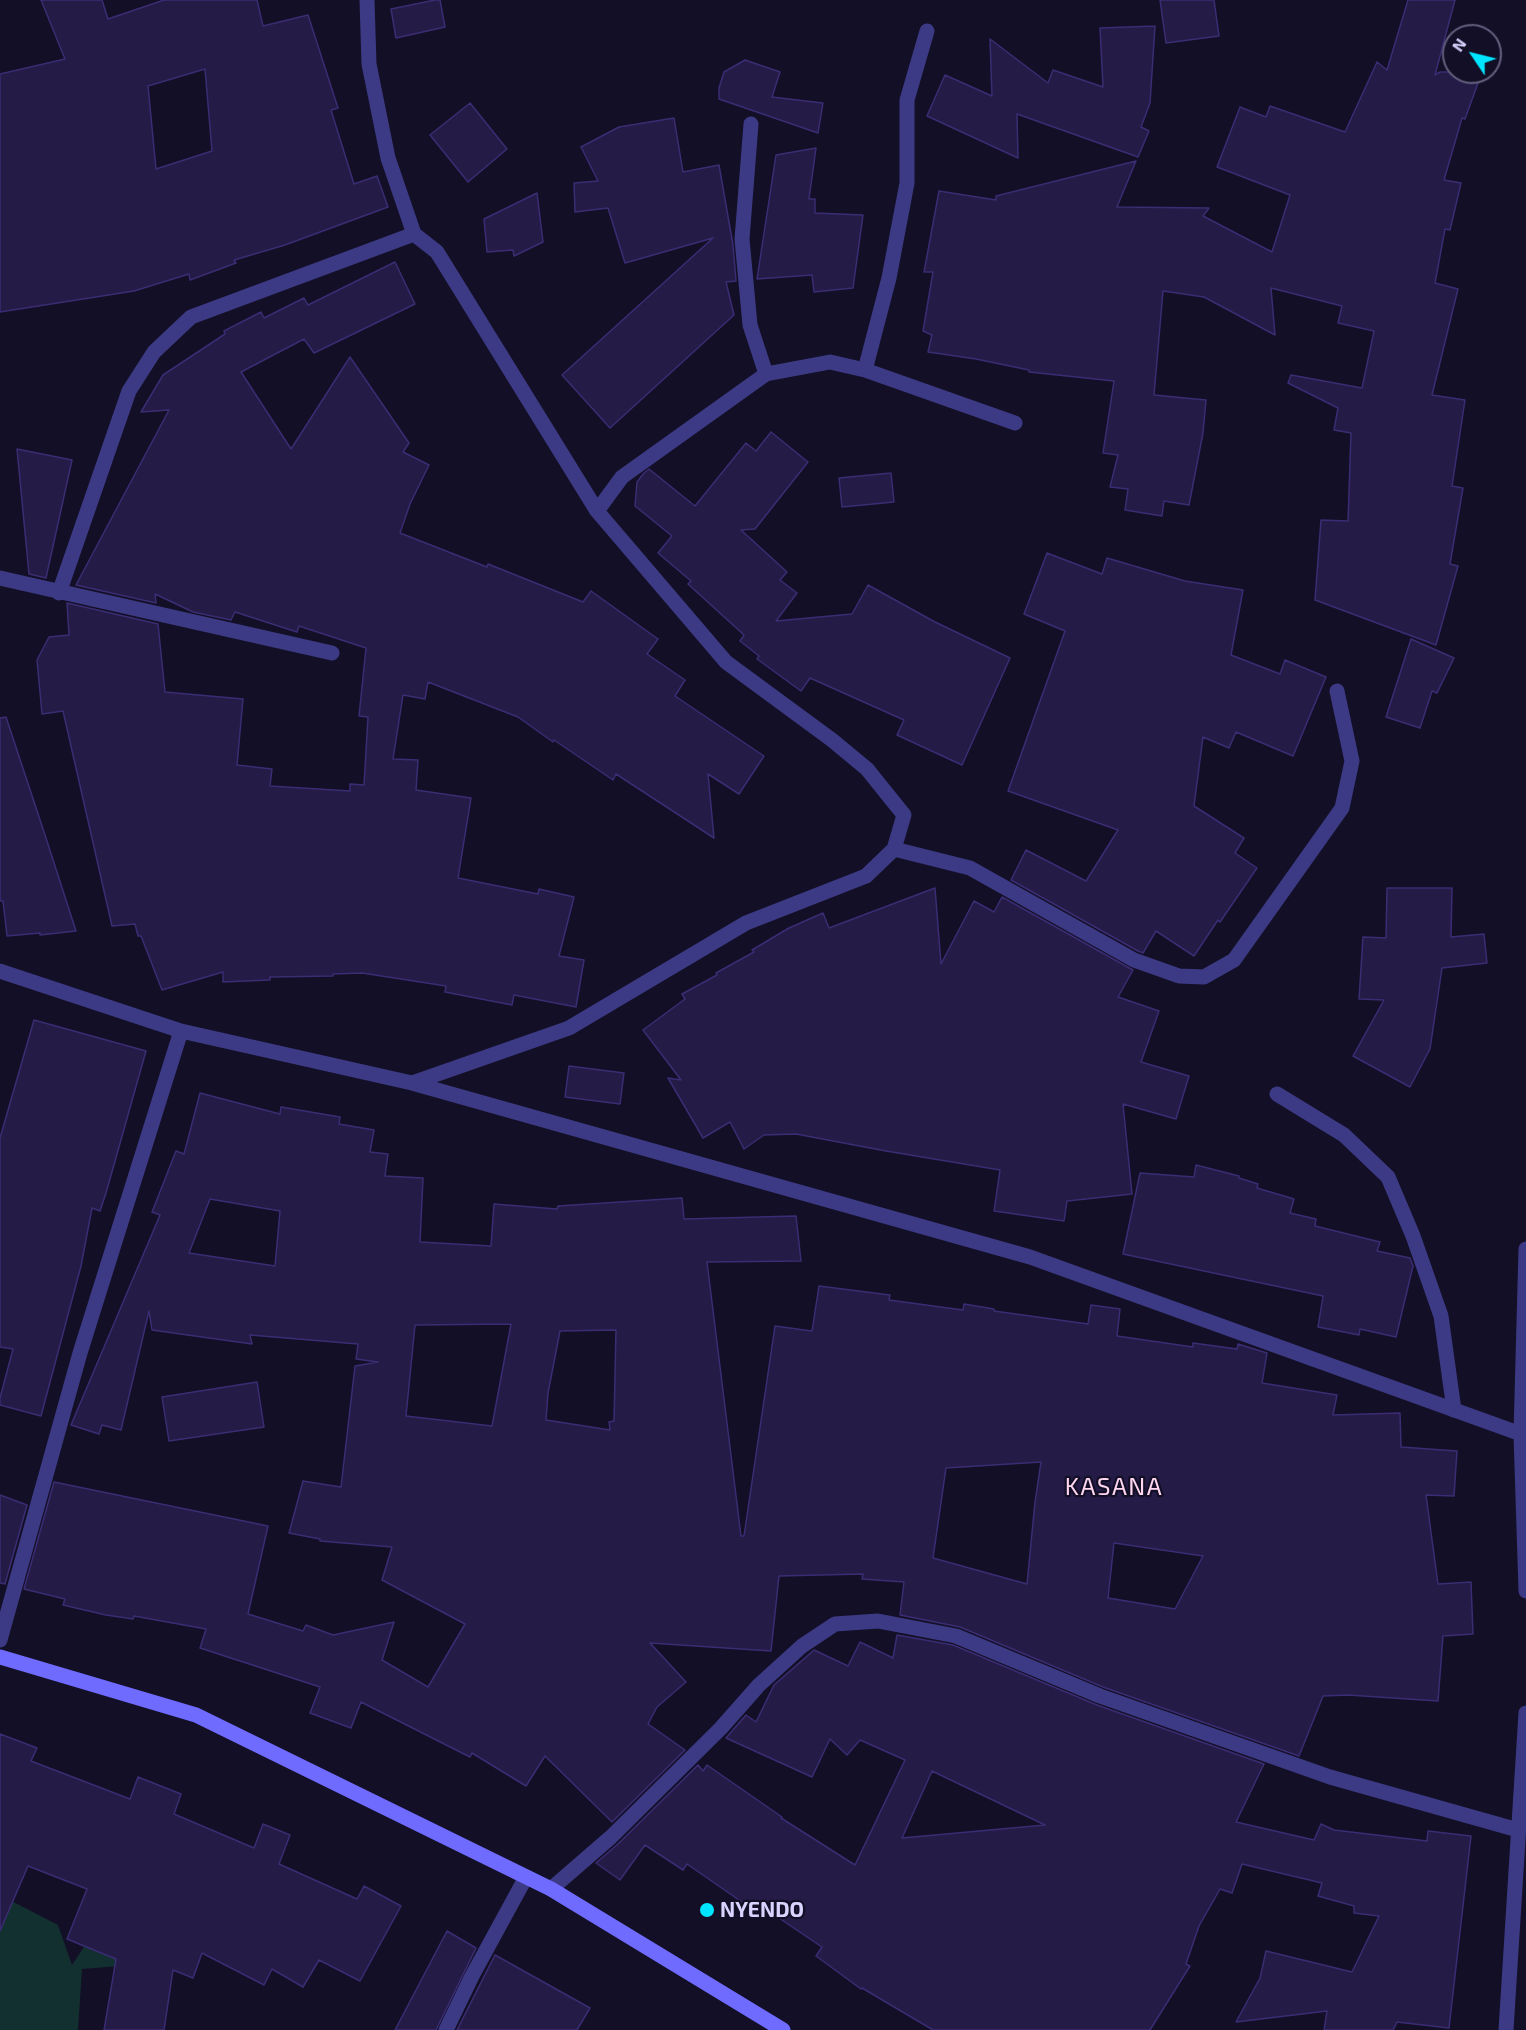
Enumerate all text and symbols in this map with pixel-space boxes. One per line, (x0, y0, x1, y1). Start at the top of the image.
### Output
north arrow (1442, 24, 1502, 84)
text: N (1447, 34, 1470, 55)
district label: KASANA (1065, 1473, 1163, 1501)
place label: NYENDO (720, 1897, 804, 1923)
marker: NYENDO (698, 1901, 716, 1919)

